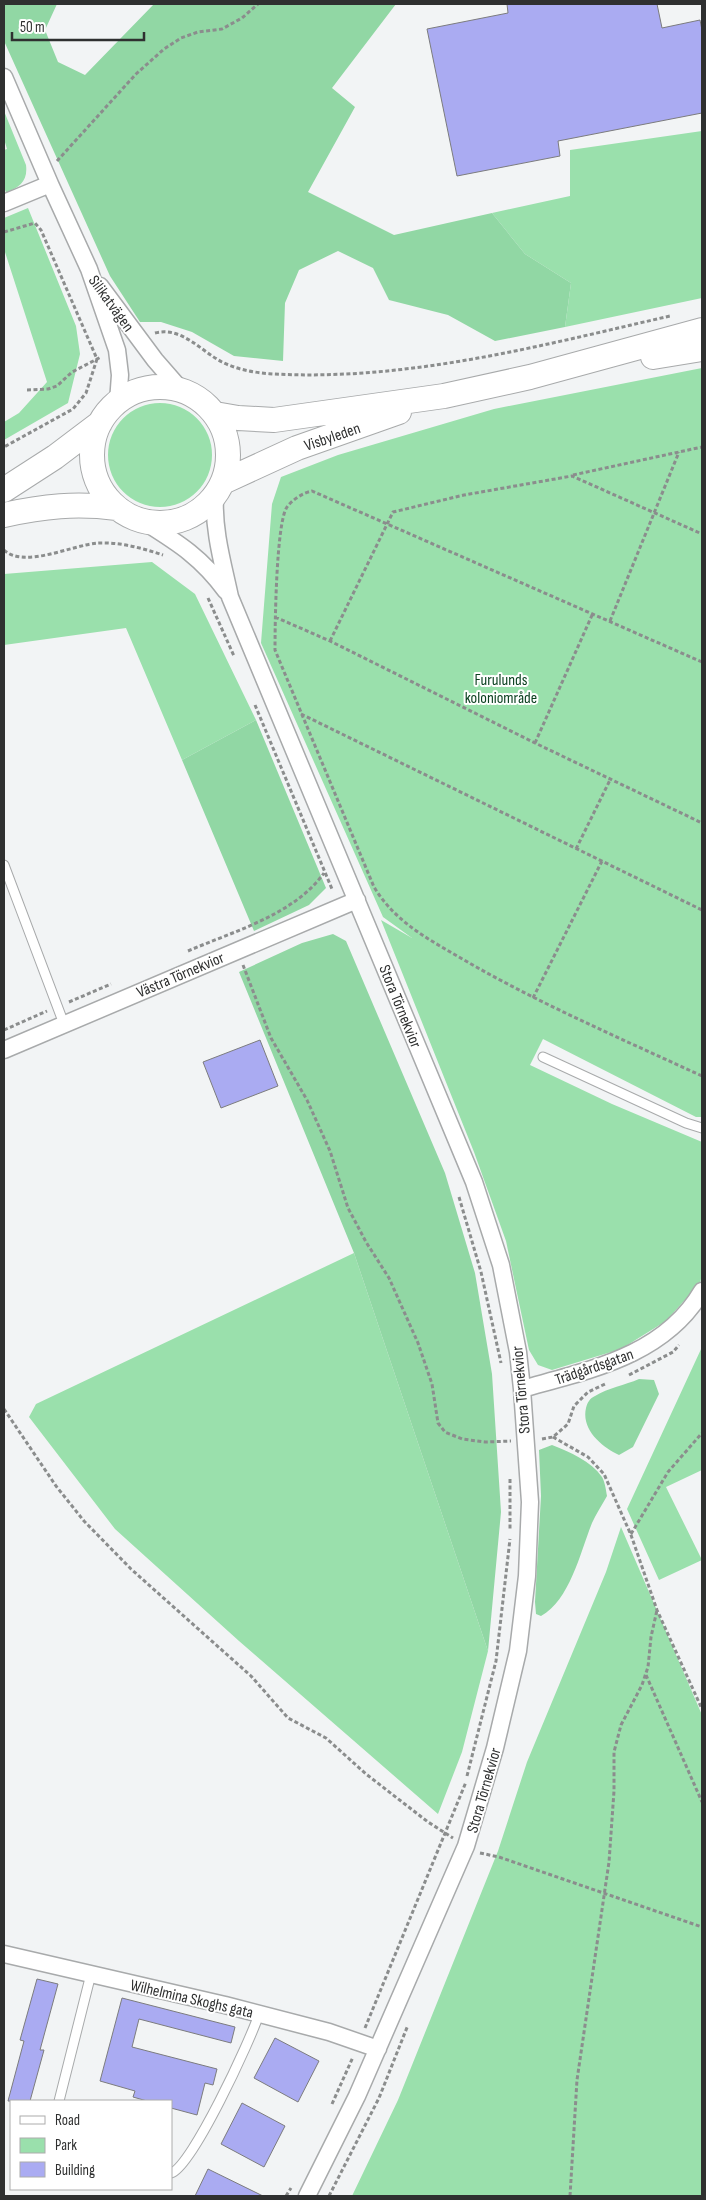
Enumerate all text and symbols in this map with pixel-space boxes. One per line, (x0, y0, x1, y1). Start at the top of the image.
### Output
scale bar (12, 10, 145, 42)
text: 50 m (20, 18, 45, 37)
street label: Silikatvägen (84, 272, 138, 336)
street label: Visbyleden (302, 419, 363, 456)
park label: Furulunds koloniområde (465, 671, 537, 708)
street label: Västra Törnekvior (134, 948, 227, 1002)
street label: Stora Törnekvior (374, 962, 425, 1051)
street label: Stora Törnekvior (508, 1345, 535, 1434)
street label: Trädgårdsgatan (553, 1345, 636, 1390)
street label: Stora Törnekvior (463, 1745, 506, 1835)
street label: Wilhelmina Skoghs gata (128, 1976, 255, 2023)
legend (10, 2100, 172, 2190)
text: Road (55, 2111, 80, 2130)
text: Park (55, 2136, 77, 2155)
text: Building (55, 2161, 95, 2180)

